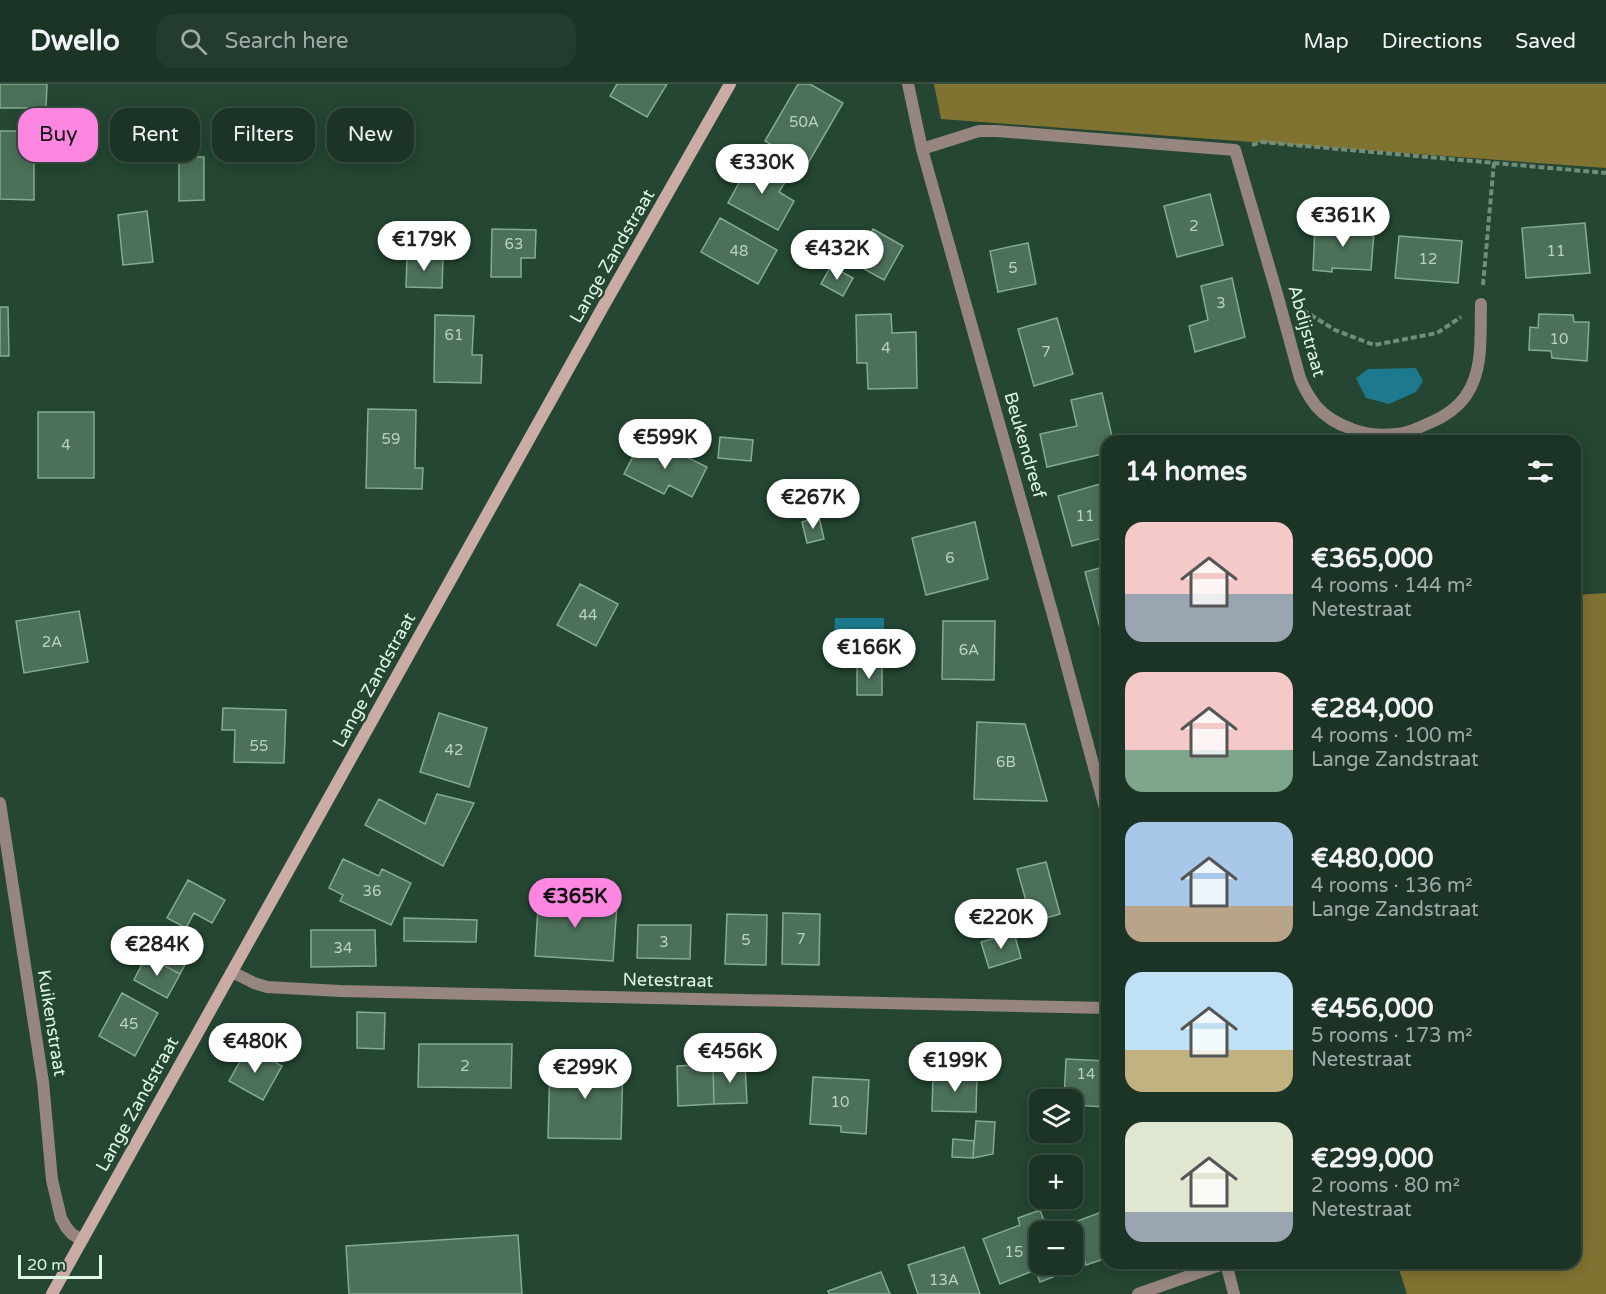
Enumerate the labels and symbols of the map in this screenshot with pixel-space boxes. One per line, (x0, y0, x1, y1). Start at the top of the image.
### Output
house number: 50A (789, 113, 819, 131)
pin: €330K (720, 144, 804, 195)
street label: Lange Zandstraat (565, 185, 659, 327)
pin: €361K (1301, 197, 1385, 248)
house number: 2 (1189, 217, 1199, 235)
pin: €179K (382, 221, 466, 272)
pin: €432K (795, 230, 879, 281)
house number: 63 (505, 235, 523, 253)
house number: 48 (730, 242, 748, 260)
house number: 11 (1547, 242, 1565, 260)
house number: 12 (1419, 250, 1437, 268)
house number: 5 (1008, 259, 1018, 277)
street label: Abdijstraat (1283, 283, 1331, 379)
house number: 3 (1216, 294, 1226, 312)
house number: 61 (445, 326, 463, 344)
house number: 10 (1550, 330, 1568, 348)
house number: 4 (881, 339, 891, 357)
house number: 7 (1041, 343, 1051, 361)
street label: Beukendreef (999, 389, 1051, 501)
pin: €599K (623, 419, 707, 470)
house number: 59 (382, 430, 400, 448)
house number: 4 (61, 436, 71, 454)
pin: €267K (771, 479, 855, 530)
house number: 11 (1076, 507, 1094, 525)
house number: 6 (945, 549, 955, 567)
house number: 44 (579, 606, 597, 624)
street label: Lange Zandstraat (328, 609, 420, 751)
pin: €166K (827, 629, 911, 680)
house number: 2A (42, 633, 62, 651)
house number: 6A (959, 641, 979, 659)
house number: 55 (250, 737, 268, 755)
house number: 42 (445, 741, 463, 759)
house number: 6B (996, 753, 1016, 771)
pin: €365K (533, 878, 617, 929)
house number: 36 (363, 882, 381, 900)
pin: €220K (959, 899, 1043, 950)
pin: €284K (115, 926, 199, 977)
house number: 7 (796, 930, 806, 948)
house number: 5 (741, 931, 751, 949)
house number: 3 (659, 933, 669, 951)
house number: 34 (334, 939, 352, 957)
street label: Kuikenstraat (33, 968, 71, 1078)
street label: Netestraat (623, 968, 714, 992)
house number: 45 (120, 1015, 138, 1033)
pin: €480K (213, 1023, 297, 1074)
street label: Lange Zandstraat (91, 1033, 183, 1175)
pin: €456K (688, 1033, 772, 1084)
pin: €199K (913, 1042, 997, 1093)
pin: €299K (543, 1049, 627, 1100)
house number: 2 (460, 1057, 470, 1075)
house number: 14 (1077, 1065, 1095, 1083)
house number: 10 (831, 1093, 849, 1111)
house number: 15 (1005, 1243, 1023, 1261)
scale bar (18, 1252, 102, 1280)
house number: 13A (929, 1271, 959, 1289)

